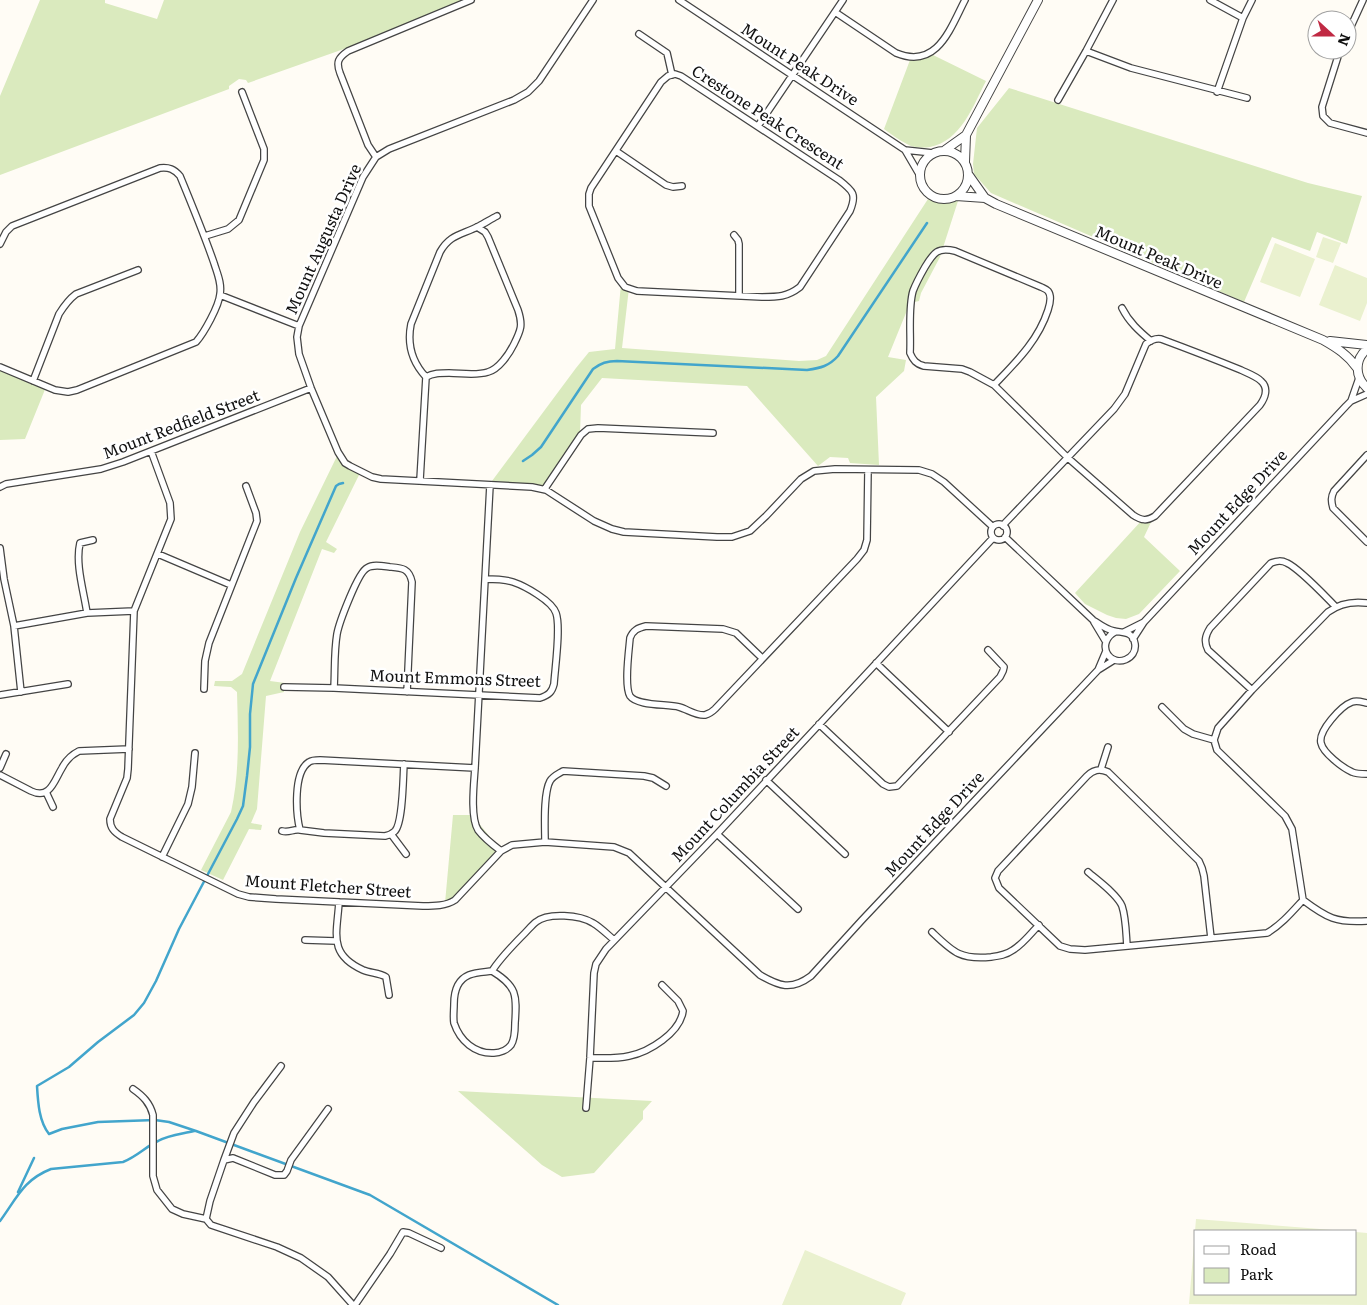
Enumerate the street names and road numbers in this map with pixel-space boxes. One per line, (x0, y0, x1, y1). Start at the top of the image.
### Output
street label: Mount Peak Drive (737, 16, 864, 110)
street label: Crestone Peak Crescent (688, 58, 850, 175)
street label: Mount Augusta Drive (278, 159, 366, 318)
street label: Mount Peak Drive (1092, 218, 1227, 294)
street label: Mount Redfield Street (99, 382, 263, 464)
street label: Mount Edge Drive (1181, 443, 1292, 560)
street label: Mount Emmons Street (369, 662, 542, 692)
street label: Mount Columbia Street (665, 720, 804, 867)
street label: Mount Edge Drive (878, 765, 989, 882)
street label: Mount Fletcher Street (244, 867, 413, 903)

